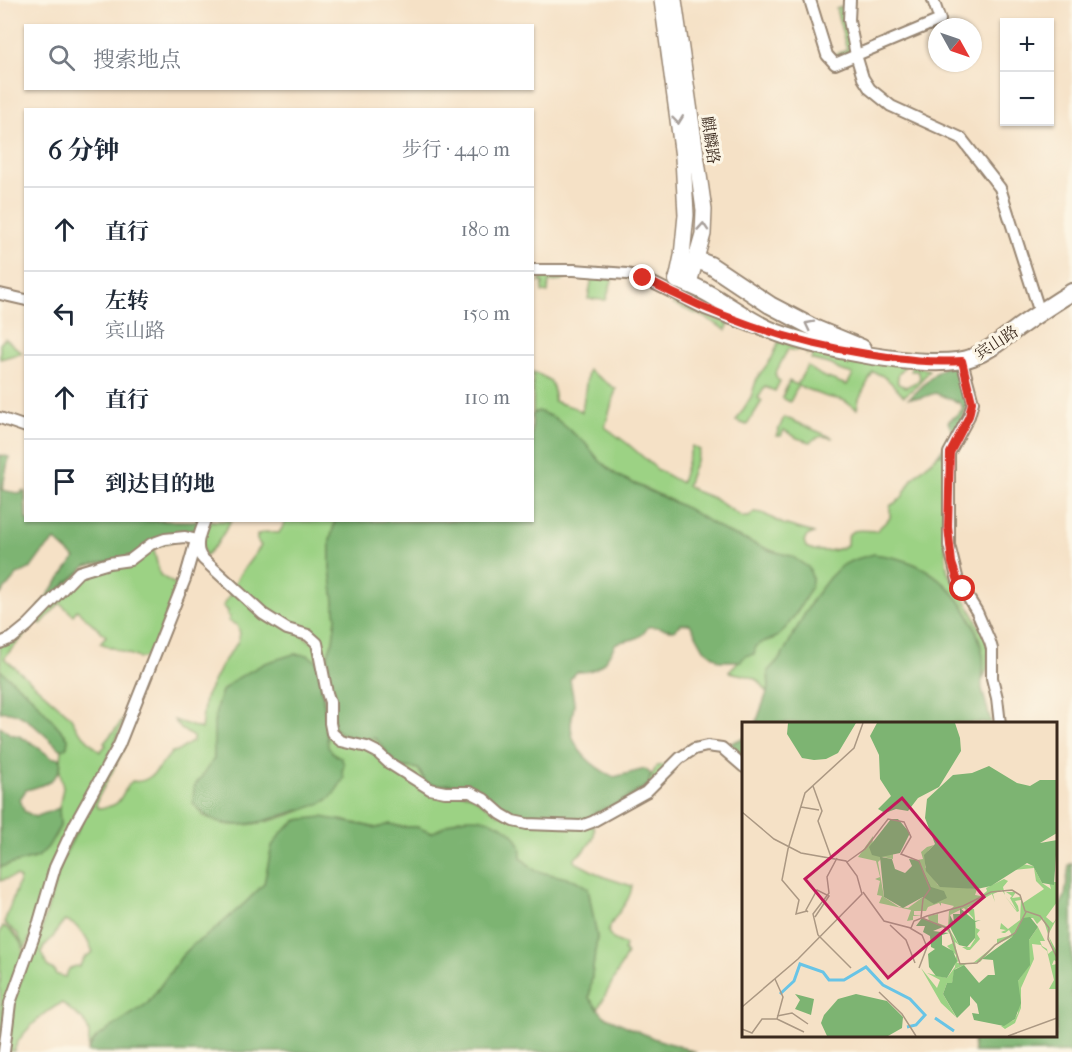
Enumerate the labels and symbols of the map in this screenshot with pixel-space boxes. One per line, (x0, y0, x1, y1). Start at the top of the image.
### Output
north arrow (928, 18, 982, 72)
street label: 麒麟路 (698, 115, 723, 165)
one-way arrow (671, 116, 683, 125)
one-way arrow (696, 222, 709, 231)
route end (629, 264, 655, 290)
one-way arrow (804, 321, 815, 333)
street label: 宾山路 (971, 321, 1022, 363)
route start (949, 575, 975, 601)
inset map (742, 722, 1057, 1037)

